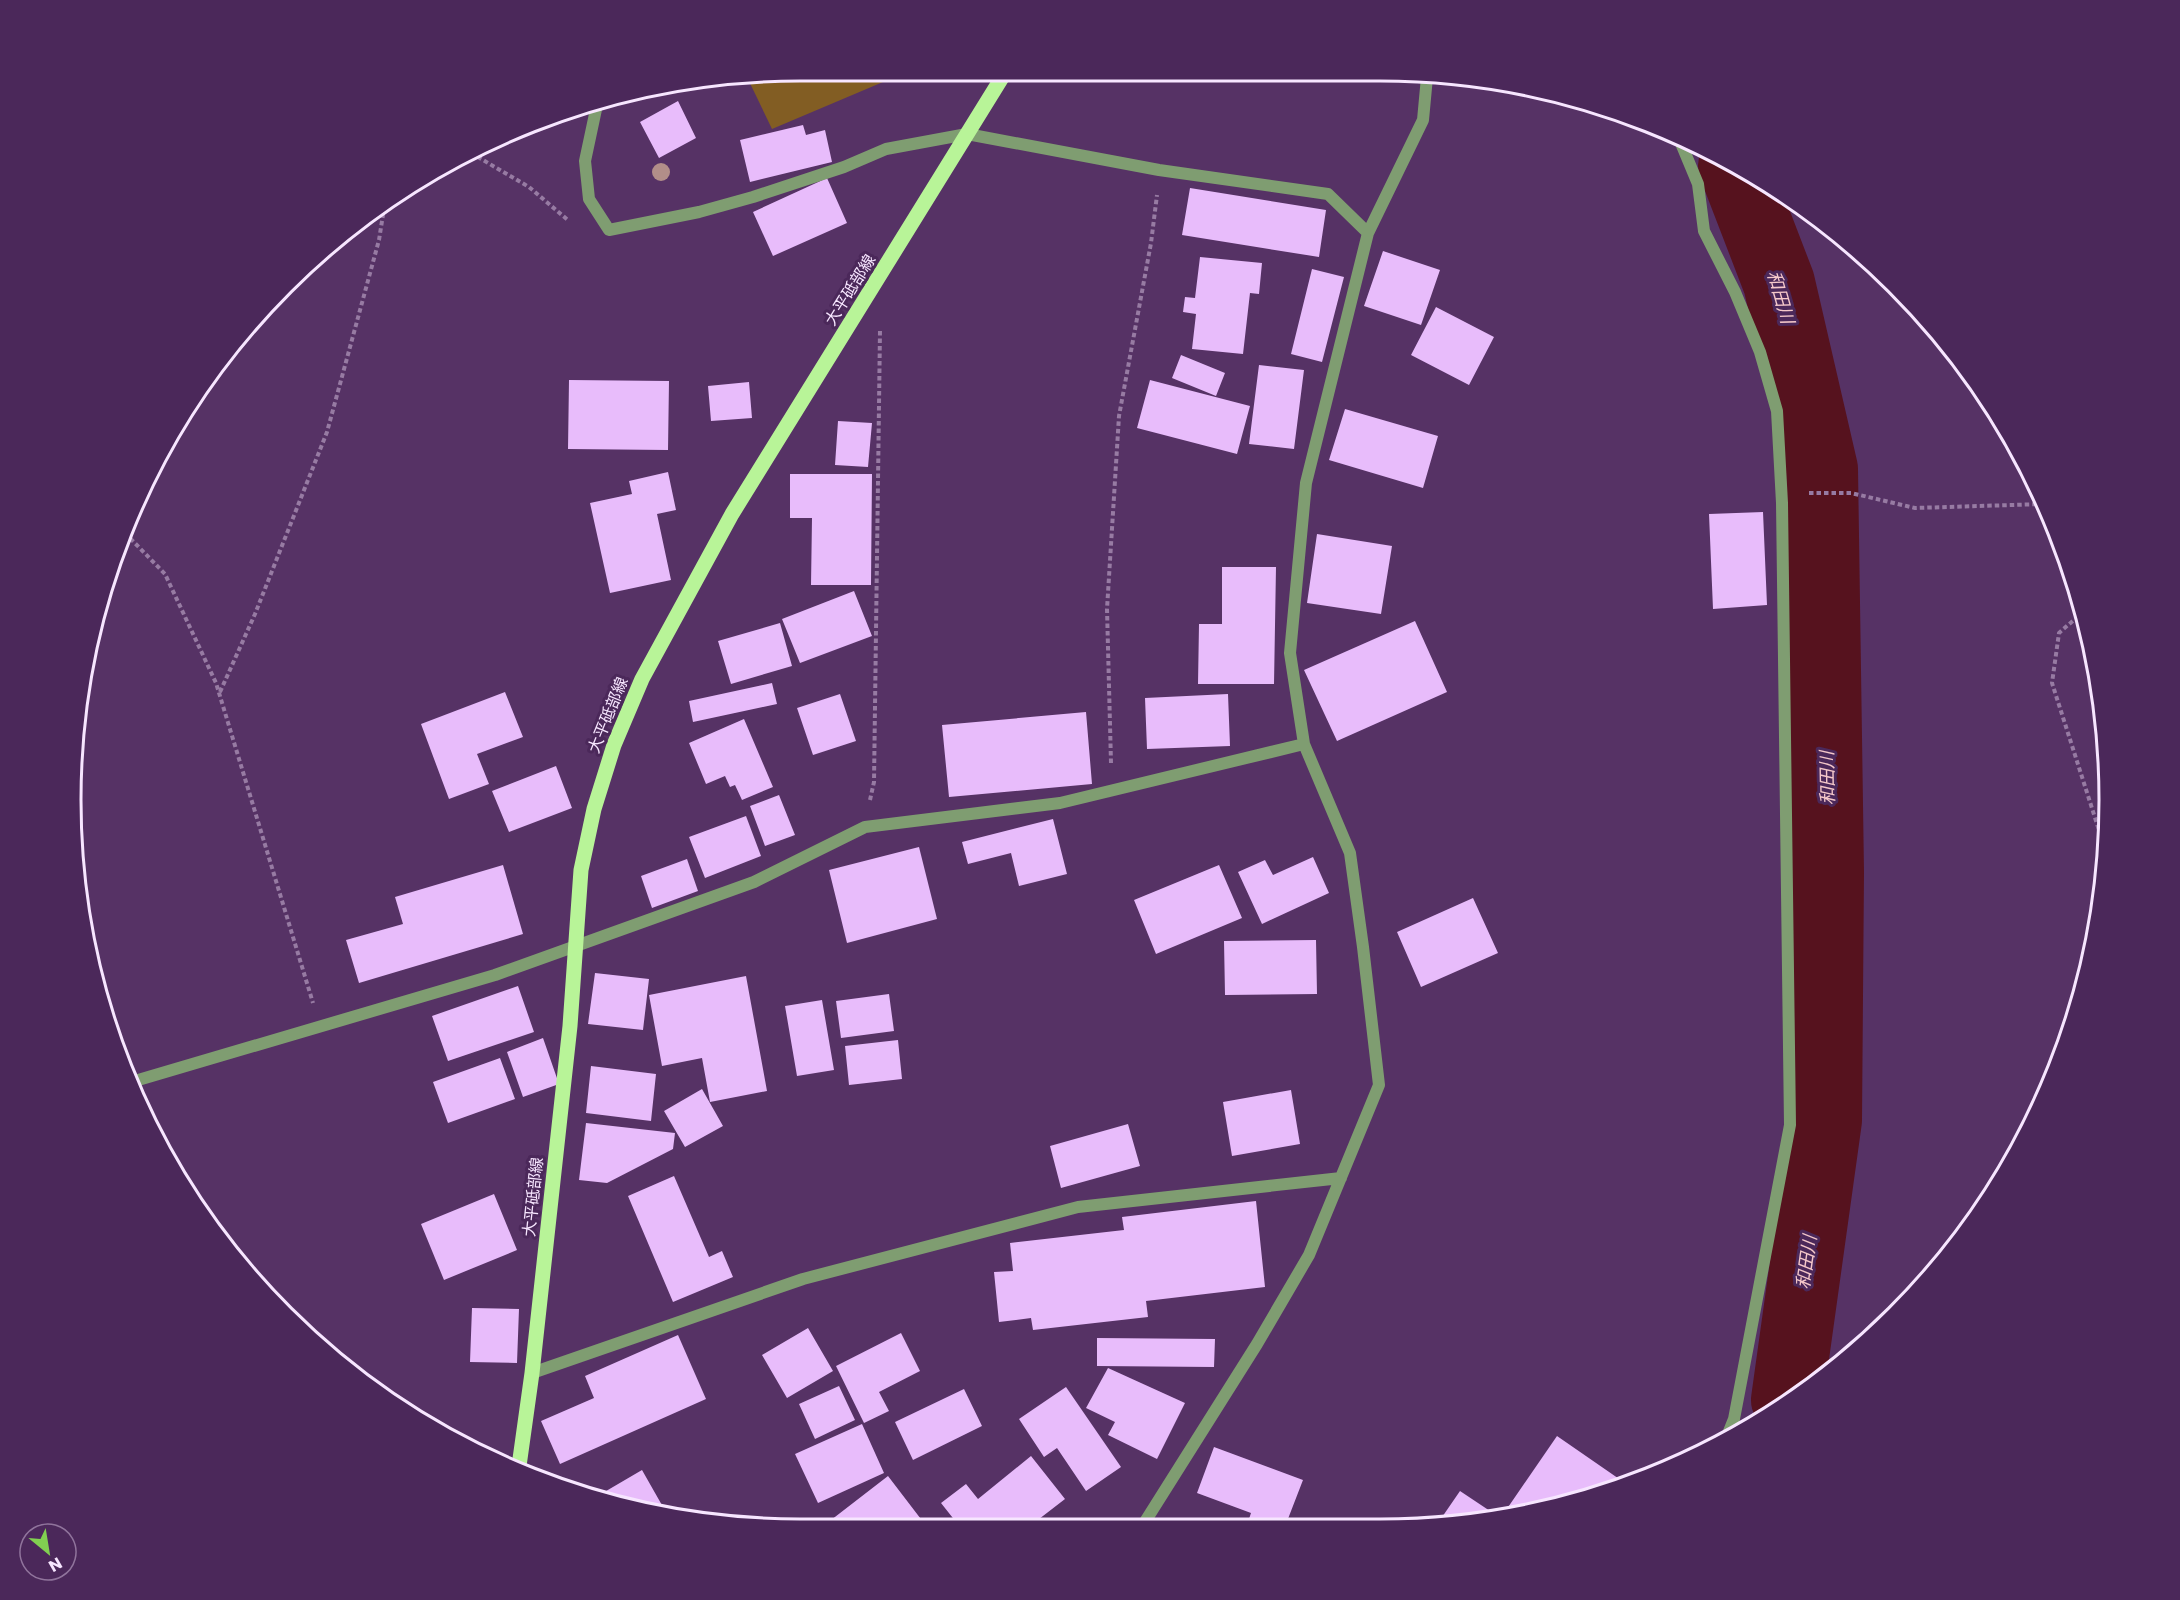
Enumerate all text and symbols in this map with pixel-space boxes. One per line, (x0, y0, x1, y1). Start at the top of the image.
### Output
street label: 大平砥部線 (819, 250, 881, 330)
water label: 和田川 (1762, 268, 1801, 328)
street label: 大平砥部線 (582, 674, 634, 756)
water label: 和田川 (1814, 749, 1840, 805)
street label: 大平砥部線 (517, 1156, 549, 1238)
water label: 和田川 (1790, 1232, 1822, 1290)
north arrow (18, 1522, 78, 1582)
text: N (44, 1552, 66, 1578)

